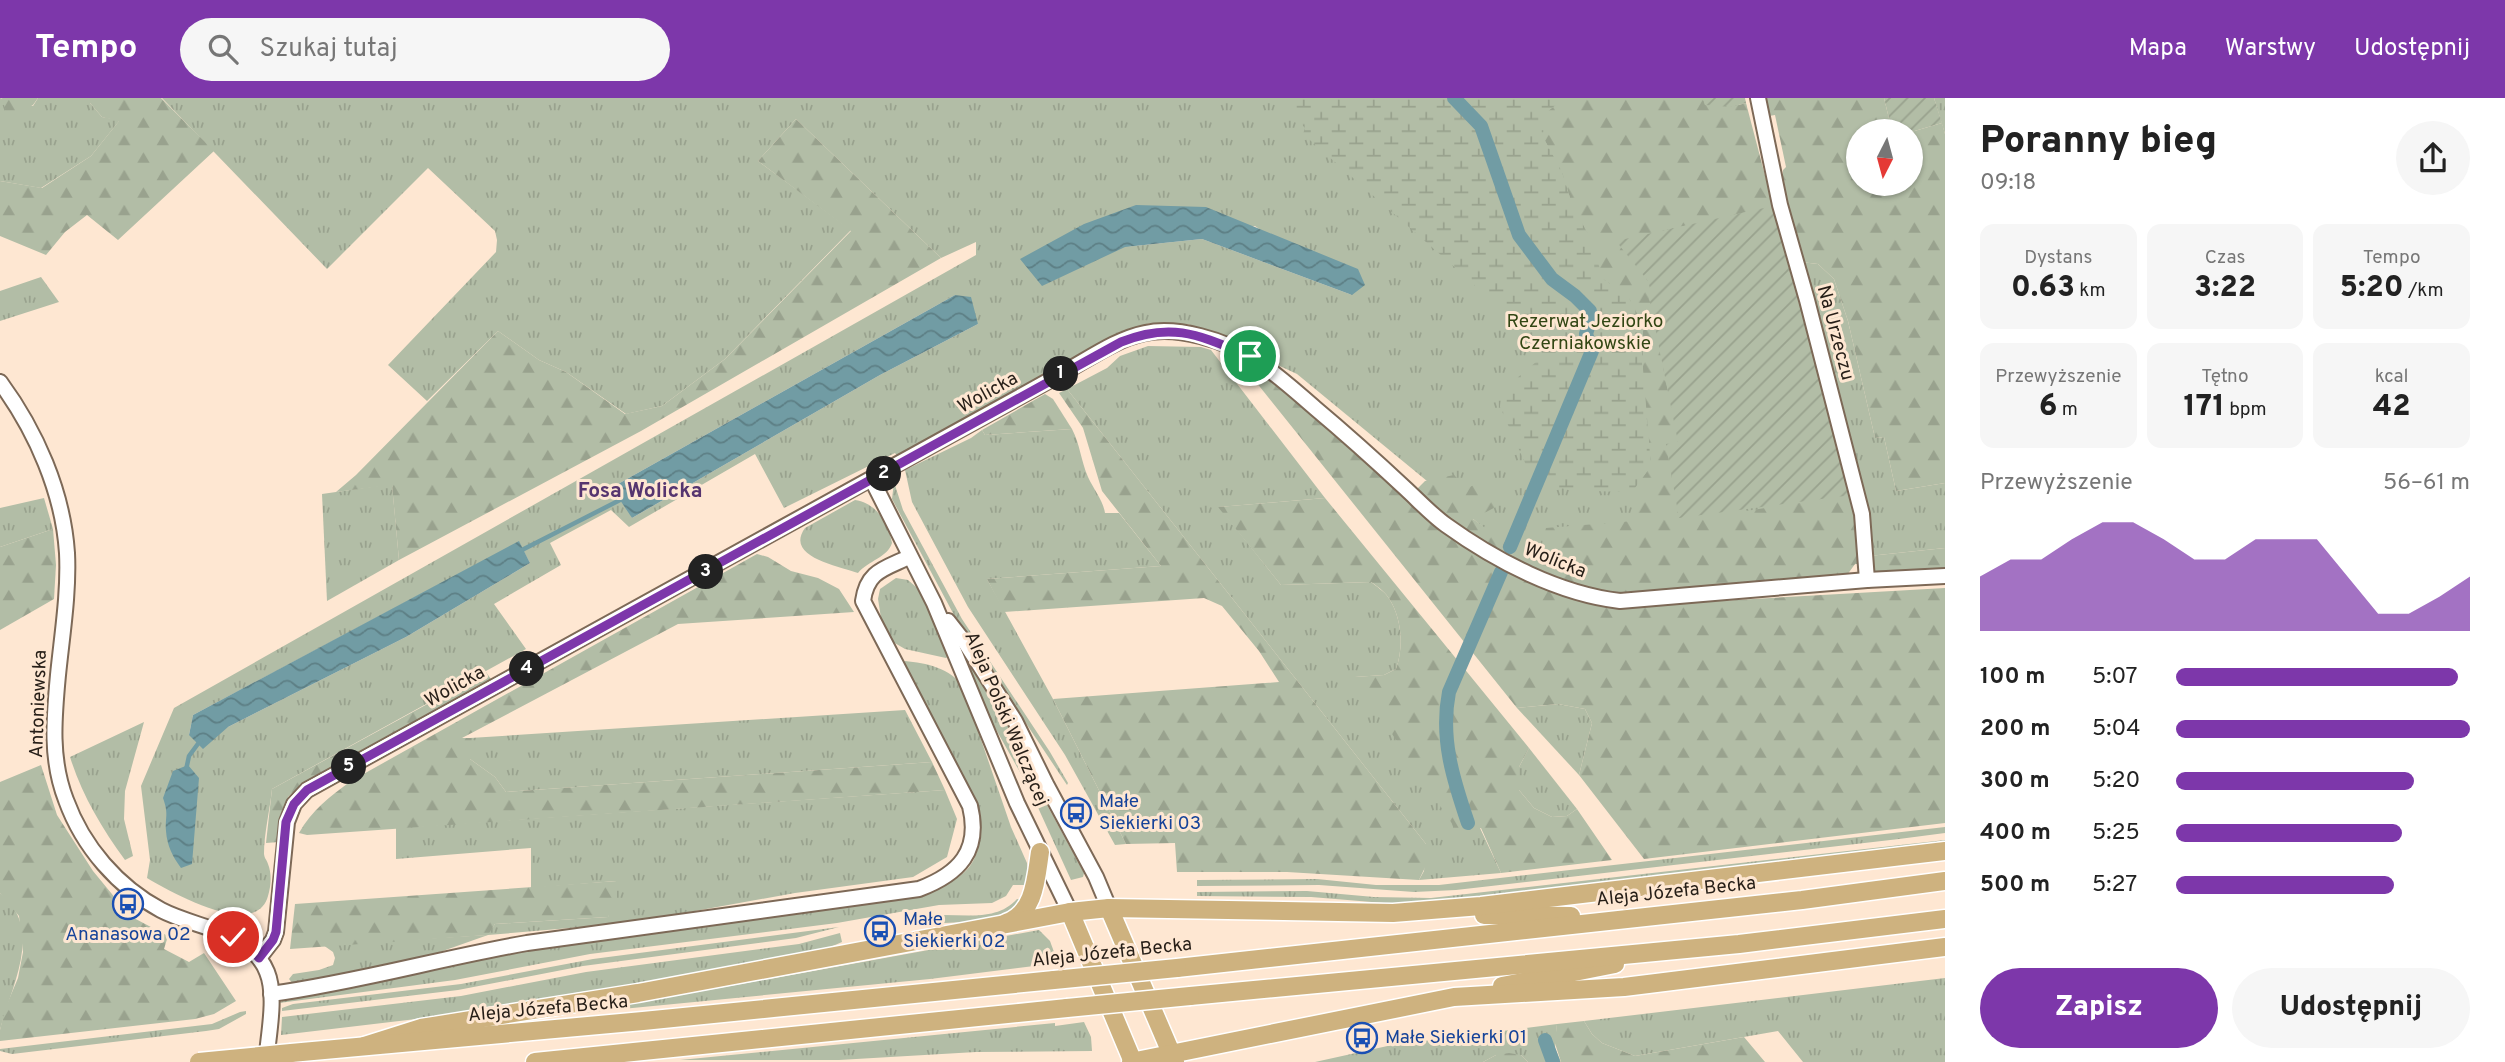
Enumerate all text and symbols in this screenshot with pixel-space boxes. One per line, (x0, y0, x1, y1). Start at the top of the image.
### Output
search box (180, 18, 670, 81)
text: Tempo (35, 28, 138, 70)
icon: search (204, 30, 242, 68)
text: Szukaj tutaj (260, 33, 398, 66)
text: Mapa (2129, 34, 2187, 64)
text: Warstwy (2225, 34, 2316, 64)
text: Udostępnij (2354, 34, 2470, 64)
text: Poranny bieg (1980, 118, 2217, 167)
north arrow (1846, 119, 1923, 196)
map controls (1846, 119, 1923, 196)
button: share (2396, 121, 2470, 195)
text: 09:18 (1980, 169, 2036, 198)
text: Dystans (2024, 246, 2092, 270)
text: Czas (2205, 246, 2245, 270)
text: Tempo (2363, 246, 2421, 270)
text: 0.63 (2011, 270, 2075, 307)
text: 3:22 (2194, 270, 2256, 307)
text: 5:20 (2340, 270, 2404, 307)
text: km (2075, 279, 2106, 303)
text: /km (2404, 279, 2444, 303)
street label: Na Urzeczu (1811, 283, 1859, 383)
park label: Rezerwat Jeziorko Czerniakowskie (1507, 310, 1663, 356)
pin (1220, 326, 1280, 386)
icon: arrive (1231, 337, 1269, 375)
pin: 1 (1044, 356, 1078, 392)
text: 1 (1057, 361, 1064, 385)
text: Przewyższenie (1995, 365, 2121, 389)
text: Tętno (2201, 365, 2249, 389)
text: kcal (2375, 365, 2409, 389)
street label: Wolicka (954, 367, 1022, 419)
text: 6 (2039, 389, 2057, 426)
text: 171 (2183, 389, 2225, 426)
text: 42 (2373, 389, 2411, 426)
text: m (2057, 398, 2078, 422)
text: bpm (2225, 398, 2267, 422)
pin: 2 (866, 456, 902, 492)
text: 2 (878, 461, 889, 485)
text: Przewyższenie (1980, 469, 2133, 498)
text: 56–61 m (2383, 469, 2470, 498)
district label: Fosa Wolicka (578, 478, 702, 505)
street label: Wolicka (1520, 538, 1590, 584)
pin: 3 (688, 554, 724, 589)
text: 3 (700, 559, 711, 583)
street label: Aleja Polski Walczącej (958, 628, 1054, 810)
street label: Antoniewska (25, 649, 53, 759)
pin: 4 (510, 652, 544, 686)
text: 4 (520, 656, 533, 680)
street label: Wolicka (421, 661, 489, 713)
text: 100 m (1980, 663, 2045, 692)
text: 5:07 (2092, 663, 2138, 692)
text: 200 m (1980, 715, 2050, 744)
text: 5:04 (2092, 715, 2141, 744)
pin: 5 (332, 750, 366, 784)
text: 5 (343, 754, 354, 778)
text: 300 m (1980, 767, 2050, 796)
text: 5:20 (2092, 767, 2140, 796)
place label: Małe Siekierki 03 (1099, 790, 1201, 836)
bus stop icon: Małe Siekierki 03 (1059, 796, 1093, 830)
text: 400 m (1980, 819, 2051, 848)
text: 5:25 (2092, 819, 2140, 848)
text: 500 m (1980, 871, 2050, 900)
text: 5:27 (2092, 871, 2137, 900)
street label: Aleja Józefa Becka (1595, 872, 1757, 912)
bus stop icon: Ananasowa 02 (111, 887, 145, 921)
pin (203, 907, 263, 967)
place label: Małe Siekierki 02 (903, 908, 1005, 954)
bus stop icon: Małe Siekierki 02 (863, 914, 897, 948)
icon: check (214, 918, 252, 956)
place label: Ananasowa 02 (65, 923, 191, 947)
street label: Aleja Józefa Becka (1031, 933, 1193, 973)
button: Zapisz (1980, 968, 2218, 1048)
button: Udostępnij (2232, 968, 2470, 1048)
street label: Aleja Józefa Becka (467, 990, 629, 1028)
bus stop icon: Małe Siekierki 01 (1345, 1021, 1379, 1055)
place label: Małe Siekierki 01 (1385, 1026, 1527, 1050)

